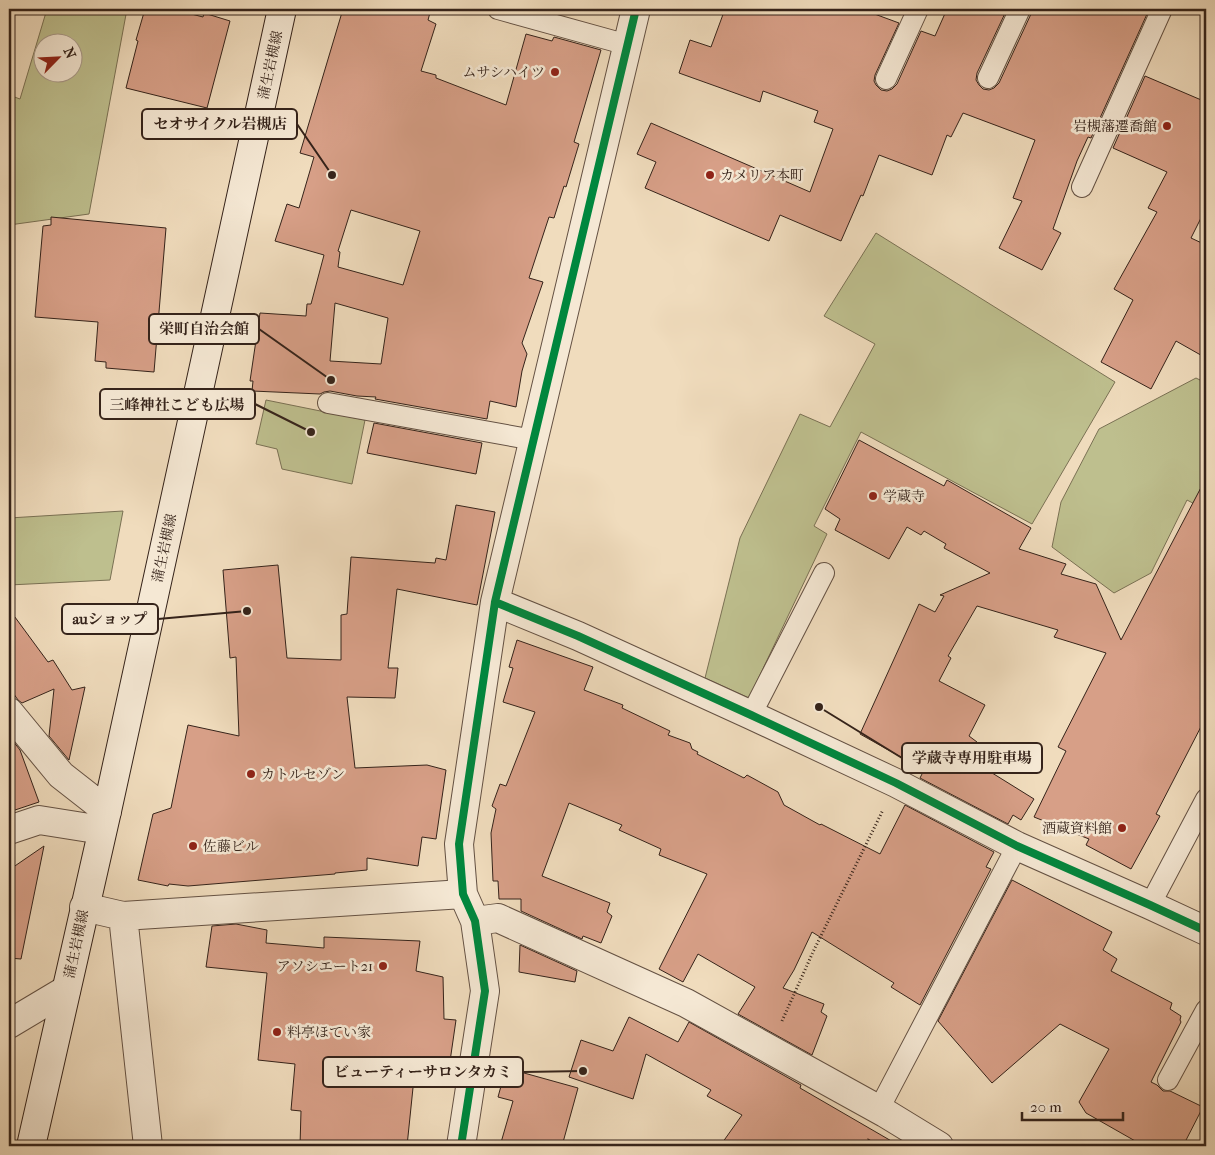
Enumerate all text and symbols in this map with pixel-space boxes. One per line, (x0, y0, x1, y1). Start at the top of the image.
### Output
street label: 蒲生岩槻線 (255, 29, 286, 101)
north arrow (32, 32, 82, 82)
text: N (59, 45, 79, 62)
place label: ムサシハイツ (463, 64, 545, 81)
marker: ムサシハイツ (549, 66, 561, 78)
callout: セオサイクル岩槻店 (142, 109, 297, 139)
text: セオサイクル岩槻店 (153, 115, 287, 133)
place label: 岩槻藩遷喬館 (1073, 118, 1157, 135)
marker: 岩槻藩遷喬館 (1161, 120, 1173, 132)
place label: カメリア本町 (720, 167, 804, 184)
marker: カメリア本町 (704, 169, 716, 181)
callout: 栄町自治会館 (149, 314, 259, 344)
text: 栄町自治会館 (159, 320, 249, 338)
callout: 三峰神社こども広場 (100, 389, 255, 419)
text: 三峰神社こども広場 (109, 396, 245, 414)
place label: 学蔵寺 (883, 488, 925, 505)
marker: 学蔵寺 (867, 490, 879, 502)
street label: 蒲生岩槻線 (149, 512, 180, 584)
callout: auショップ (62, 604, 158, 634)
text: auショップ (72, 610, 148, 628)
callout: 学蔵寺専用駐車場 (902, 743, 1042, 773)
text: 学蔵寺専用駐車場 (912, 749, 1032, 767)
place label: カトルセゾン (261, 766, 345, 783)
marker: カトルセゾン (245, 768, 257, 780)
place label: 酒蔵資料館 (1042, 820, 1112, 837)
marker: 酒蔵資料館 (1116, 822, 1128, 834)
place label: 佐藤ビル (203, 838, 259, 855)
marker: 佐藤ビル (187, 840, 199, 852)
street label: 蒲生岩槻線 (61, 908, 92, 980)
place label: アソシエート21 (277, 958, 373, 975)
marker: アソシエート21 (377, 960, 389, 972)
place label: 料亭ほてい家 (287, 1024, 371, 1041)
marker: 料亭ほてい家 (271, 1026, 283, 1038)
callout: ビューティーサロンタカミ (323, 1057, 523, 1087)
text: ビューティーサロンタカミ (334, 1063, 512, 1081)
scale bar (1022, 1090, 1124, 1122)
text: 20 m (1030, 1098, 1062, 1116)

